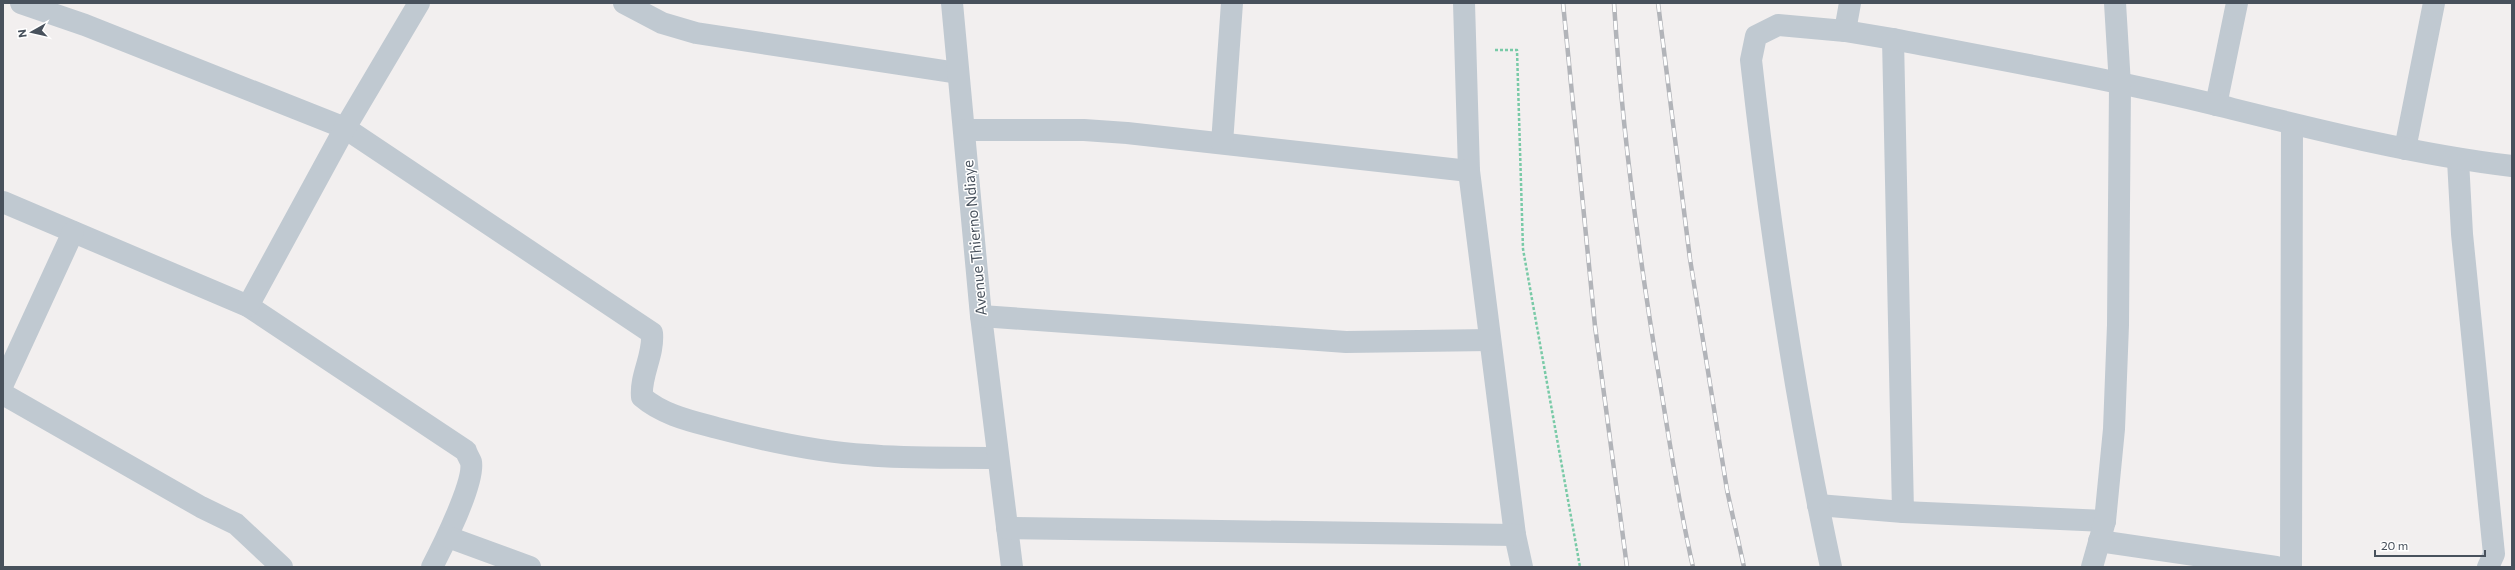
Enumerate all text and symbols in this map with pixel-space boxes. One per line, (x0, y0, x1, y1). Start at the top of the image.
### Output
north arrow (12, 12, 52, 52)
text: N (15, 28, 29, 38)
street label: Avenue Thierno Ndiaye (958, 159, 990, 317)
scale bar (2375, 532, 2485, 558)
text: 20 m (2381, 538, 2408, 552)

